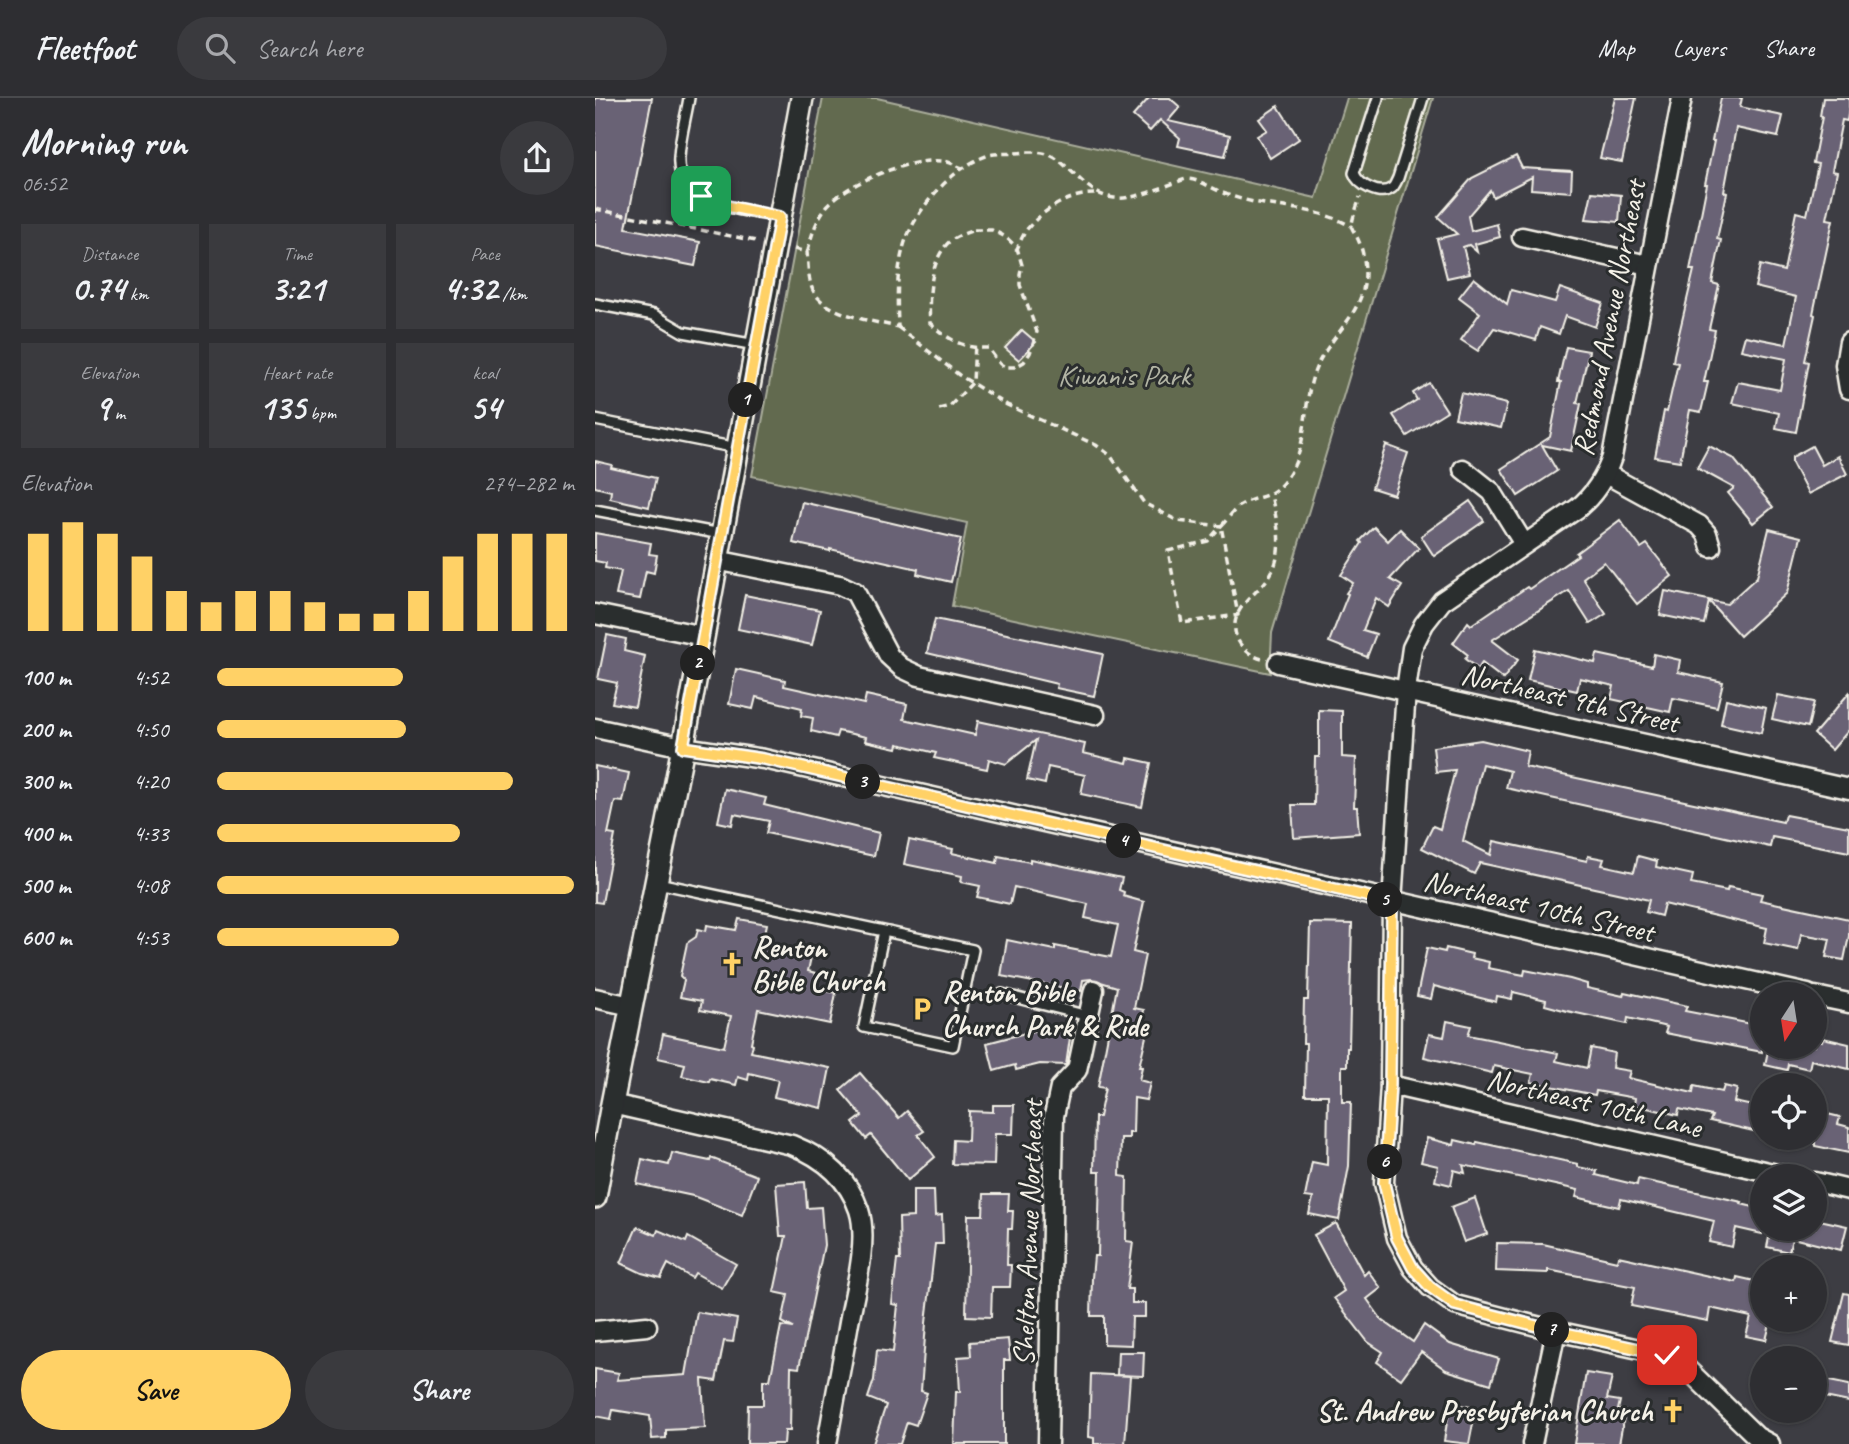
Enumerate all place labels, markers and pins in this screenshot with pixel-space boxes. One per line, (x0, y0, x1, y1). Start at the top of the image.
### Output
pin (671, 166, 731, 226)
pin: 1 (729, 382, 763, 418)
pin: 2 (681, 646, 715, 680)
pin: 3 (845, 764, 881, 800)
pin: 4 (1107, 824, 1141, 858)
pin: 5 (1367, 882, 1403, 918)
place label: Renton Bible Church (752, 928, 886, 1000)
church icon: Renton Bible Church (718, 950, 746, 978)
place label: Renton Bible Church Park & Ride (942, 973, 1150, 1045)
parking icon: Renton Bible Church Park & Ride (908, 995, 936, 1023)
pin: 6 (1367, 1144, 1403, 1180)
pin: 7 (1535, 1312, 1569, 1348)
pin (1637, 1325, 1697, 1385)
place label: St. Andrew Presbyterian Church (1316, 1392, 1654, 1431)
church icon: St. Andrew Presbyterian Church (1659, 1397, 1687, 1425)

